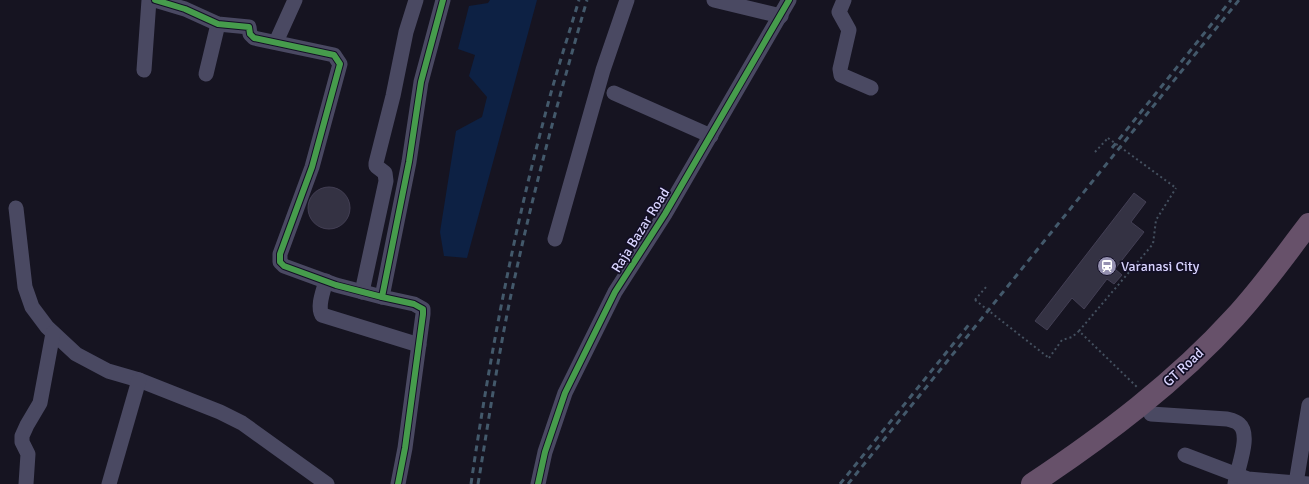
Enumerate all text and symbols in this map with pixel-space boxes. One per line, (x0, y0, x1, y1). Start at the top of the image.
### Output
street label: Raja Bazar Road (608, 185, 673, 276)
station icon: Varanasi City (1096, 255, 1118, 277)
place label: Varanasi City (1121, 258, 1200, 275)
street label: GT Road (1160, 344, 1207, 390)

